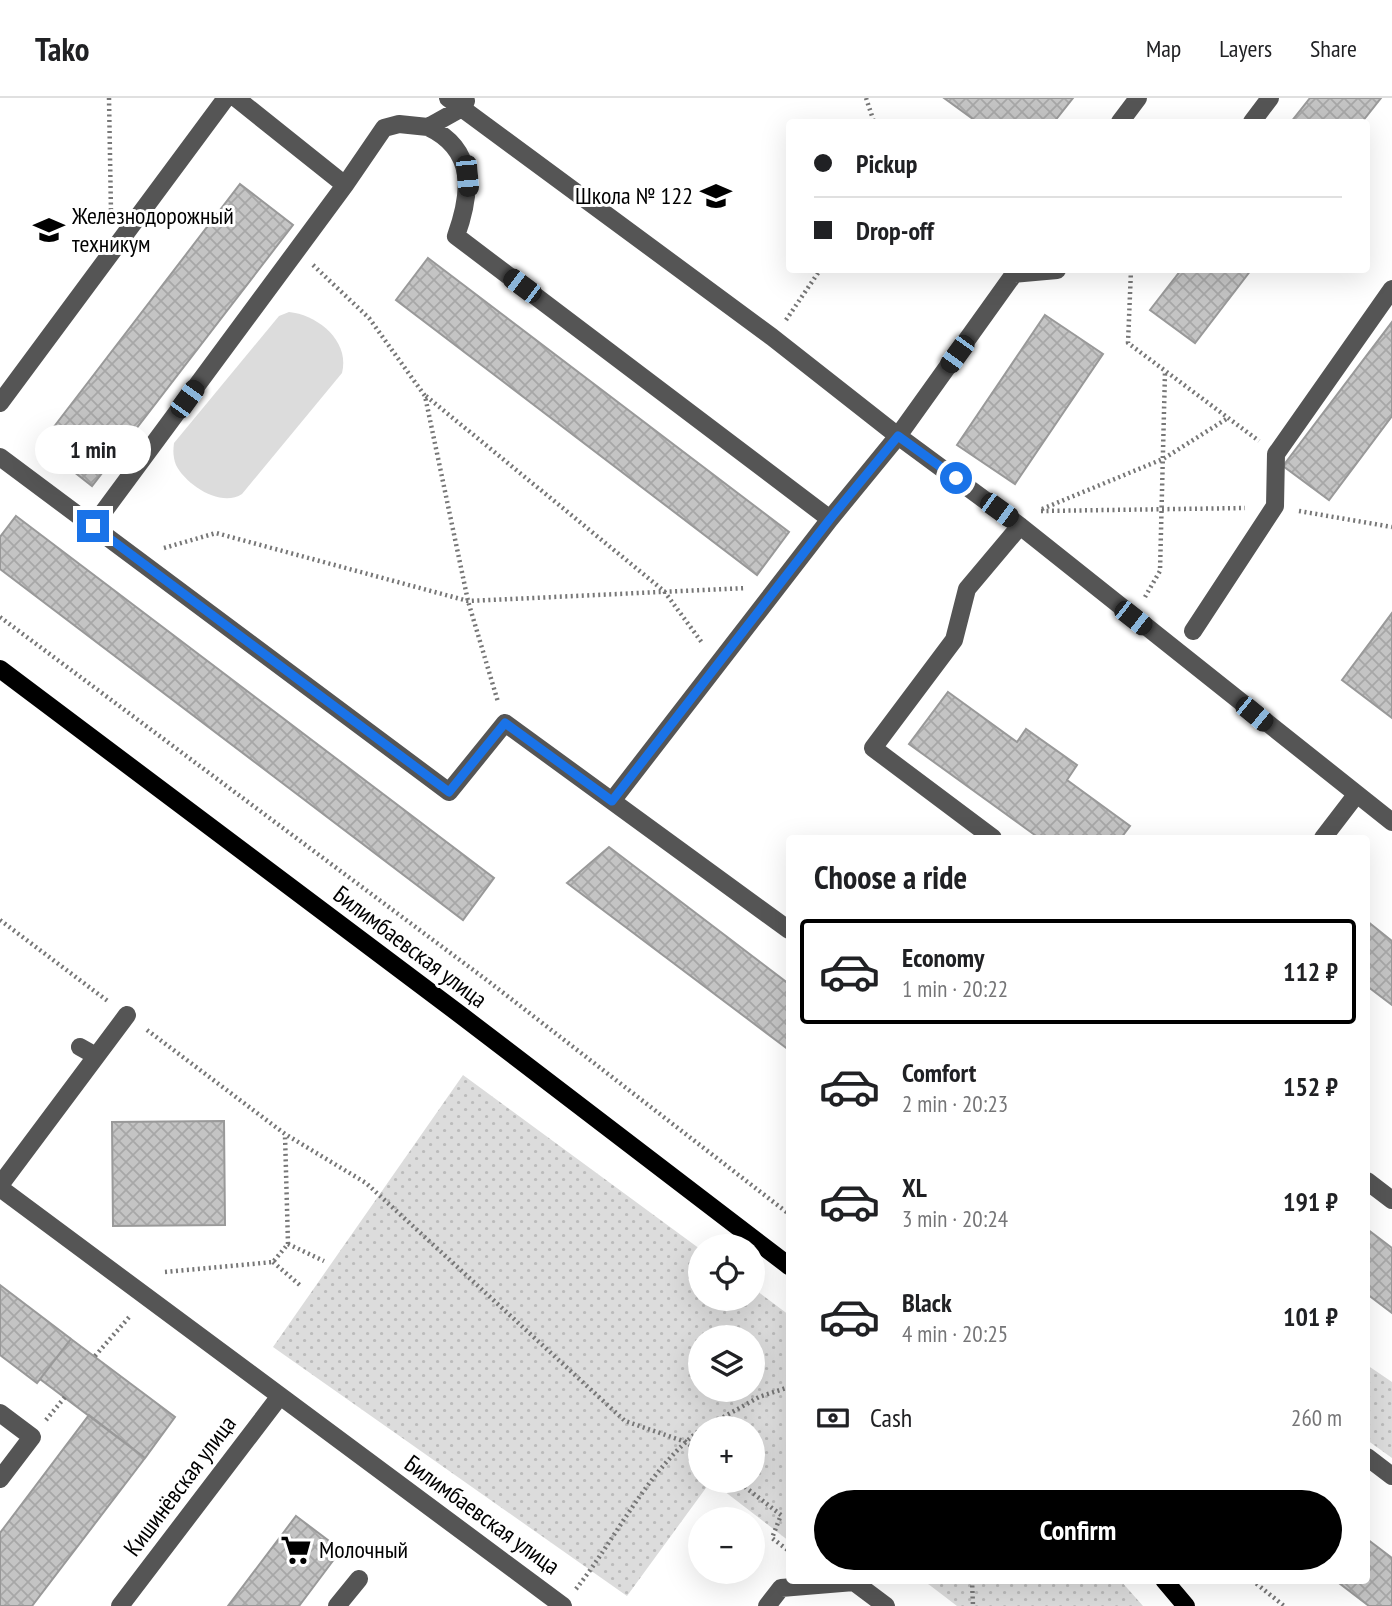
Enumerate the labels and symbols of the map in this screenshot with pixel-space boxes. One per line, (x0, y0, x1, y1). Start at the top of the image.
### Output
car (455, 154, 480, 198)
school or university icon: Школа № 122 (699, 179, 733, 213)
place label: Школа № 122 (575, 180, 693, 211)
place label: Железнодорожный техникум (71, 200, 234, 259)
school or university icon: Железнодорожный техникум (32, 213, 66, 247)
car (499, 265, 546, 307)
car (937, 331, 978, 377)
car (167, 376, 208, 422)
callout: 1 min (35, 424, 151, 474)
route start (940, 462, 972, 494)
car (976, 489, 1023, 531)
route end (77, 510, 109, 542)
car (1110, 597, 1157, 639)
car (1232, 693, 1277, 735)
street label: Билимбаевская улица (327, 879, 493, 1015)
street label: Кишинёвская улица (117, 1409, 243, 1562)
street label: Билимбаевская улица (399, 1448, 566, 1581)
supermarket icon: Молочный (279, 1533, 313, 1567)
place label: Молочный (319, 1534, 408, 1565)

